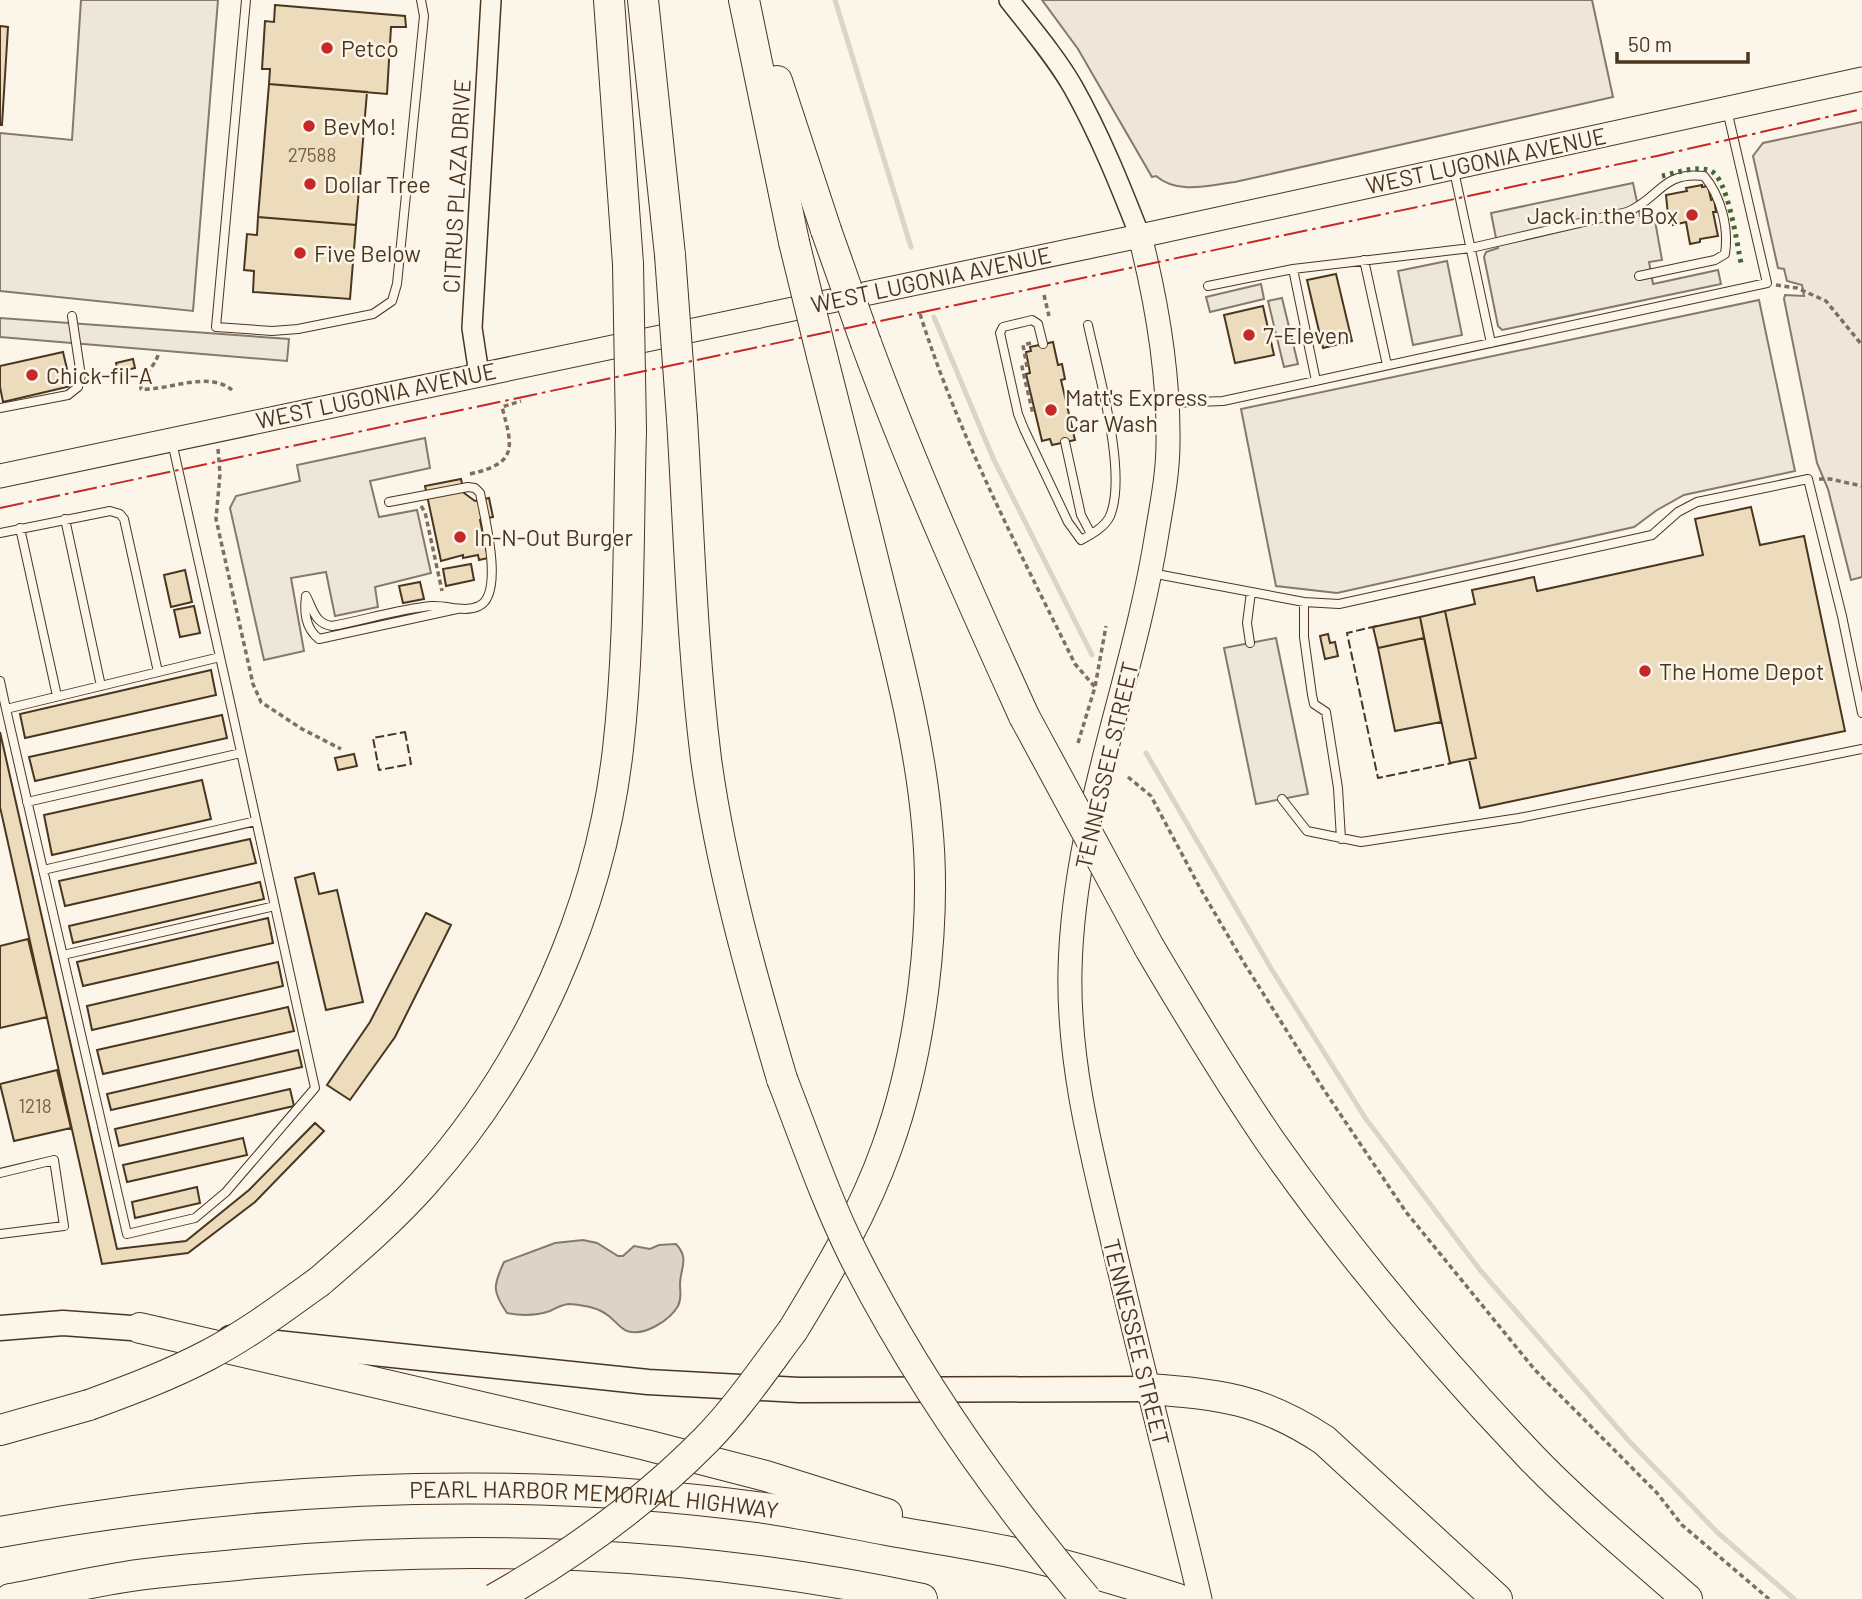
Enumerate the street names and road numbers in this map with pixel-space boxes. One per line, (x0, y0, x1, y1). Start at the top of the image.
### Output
street label: CITRUS PLAZA DRIVE (436, 78, 476, 294)
street label: WEST LUGONIA AVENUE (1363, 121, 1609, 199)
street label: WEST LUGONIA AVENUE (808, 240, 1054, 318)
street label: WEST LUGONIA AVENUE (253, 356, 499, 434)
street label: TENNESSEE STREET (1069, 659, 1143, 871)
street label: TENNESSEE STREET (1098, 1236, 1176, 1448)
street label: PEARL HARBOR MEMORIAL HIGHWAY (409, 1475, 781, 1524)

